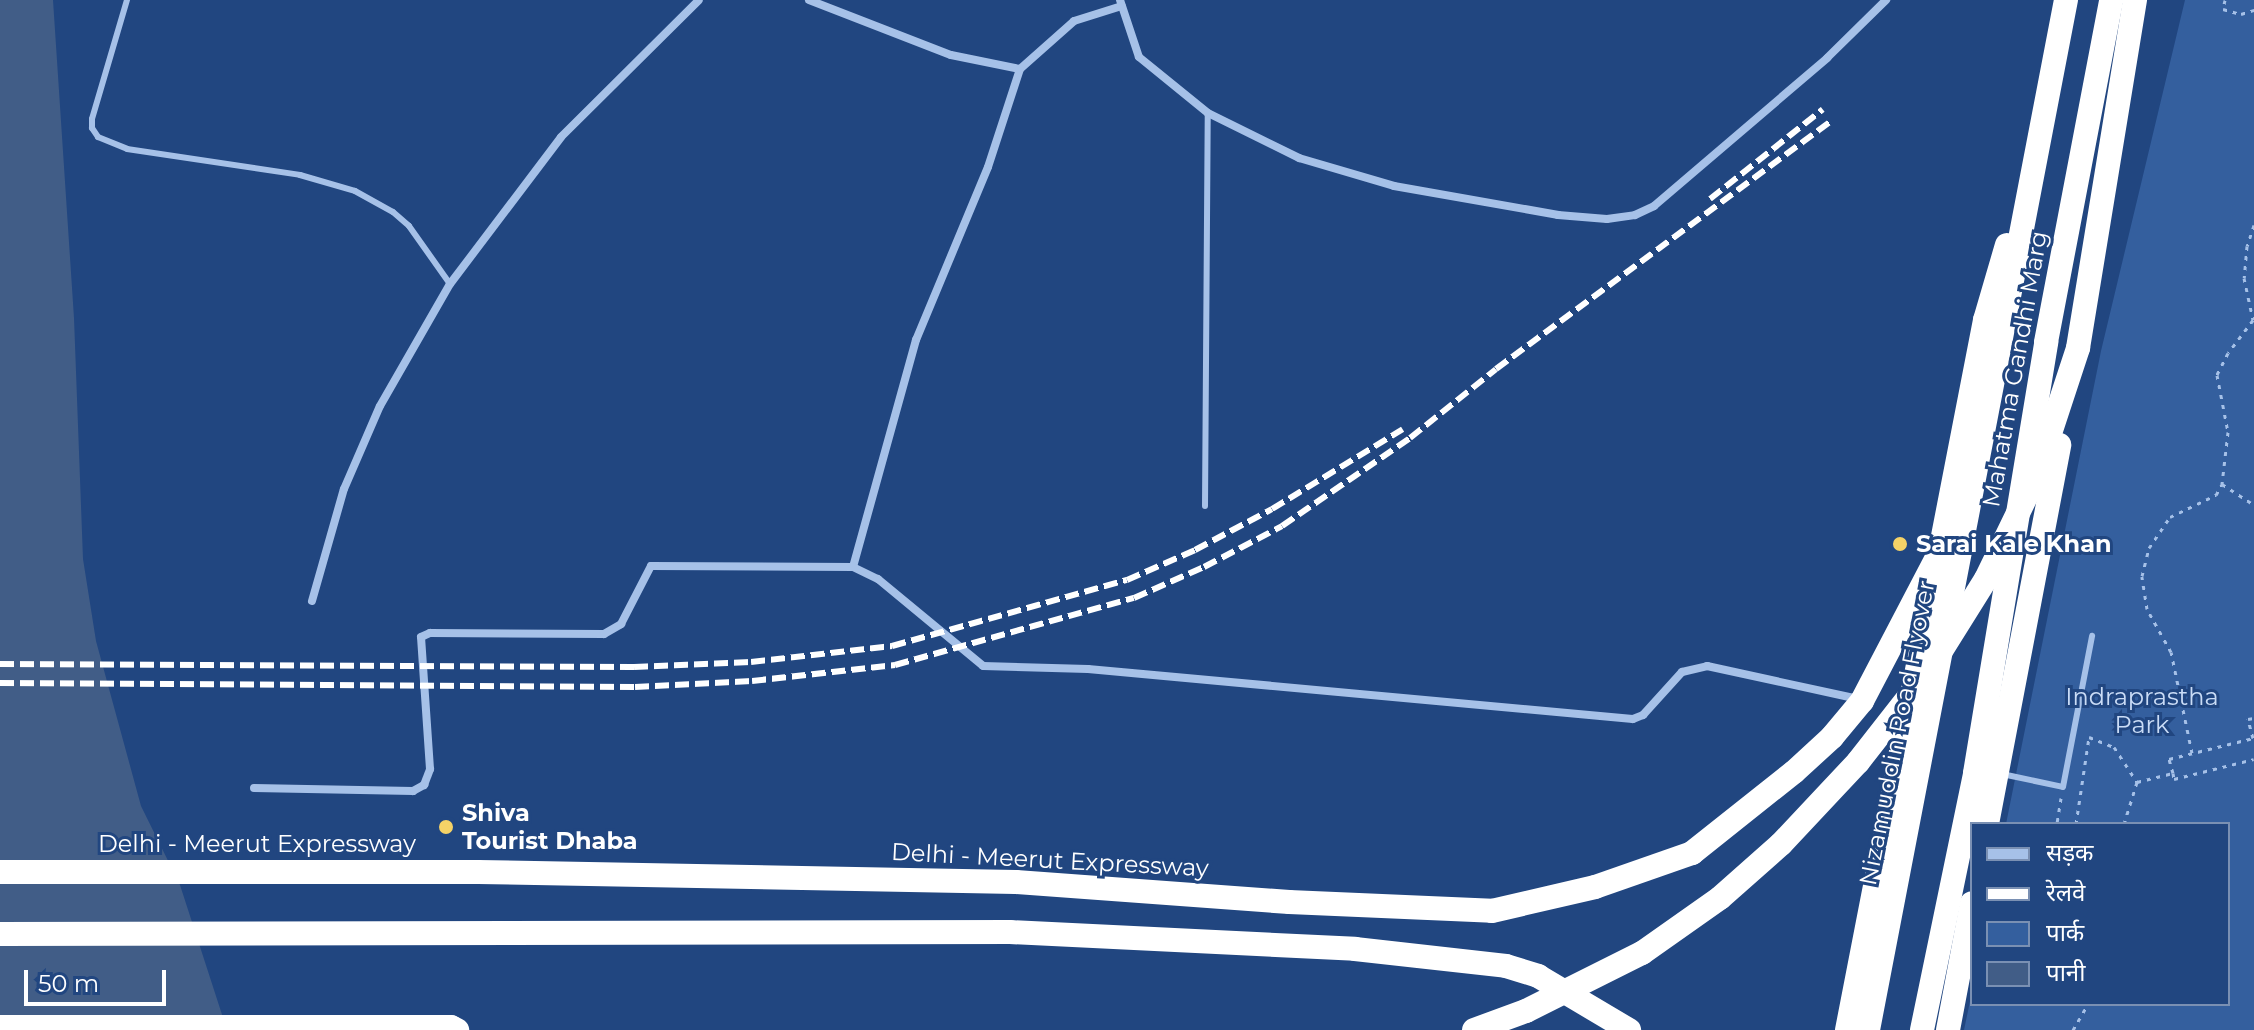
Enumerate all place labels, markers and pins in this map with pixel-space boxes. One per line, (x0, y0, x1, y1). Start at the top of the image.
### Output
place label: Sarai Kale Khan (1916, 530, 2112, 558)
marker: Sarai Kale Khan (1891, 535, 1909, 553)
place label: Shiva Tourist Dhaba (462, 799, 638, 855)
marker: Shiva Tourist Dhaba (437, 818, 455, 836)

